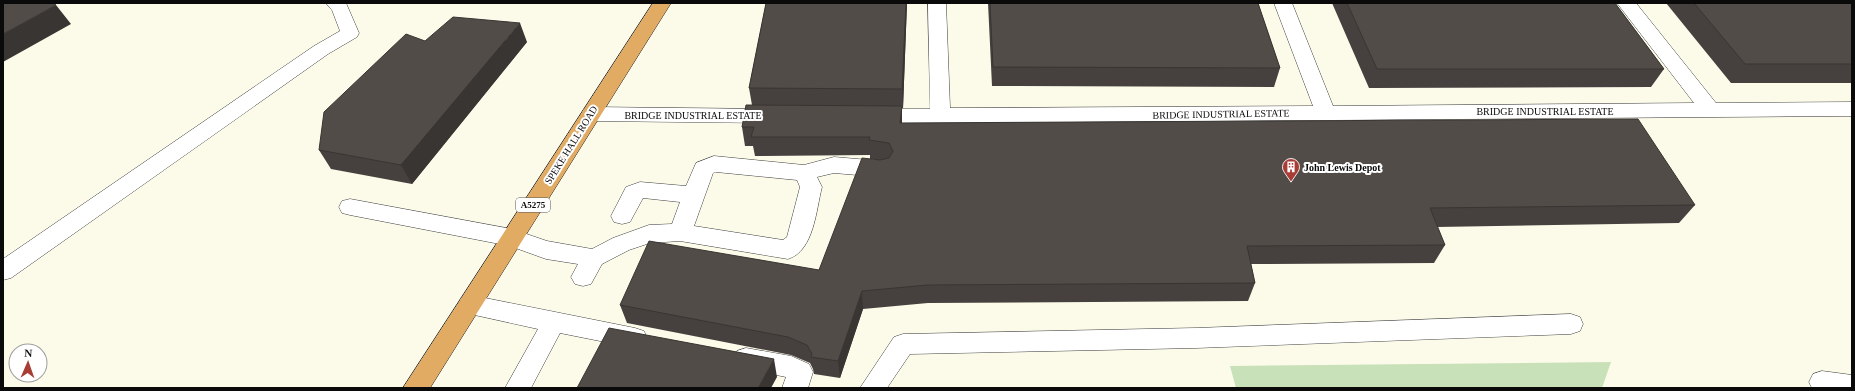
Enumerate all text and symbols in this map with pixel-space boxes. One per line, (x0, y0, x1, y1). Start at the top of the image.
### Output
street label: SPEKE HALL ROAD (542, 104, 600, 186)
street label: BRIDGE INDUSTRIAL ESTATE (1476, 106, 1614, 117)
street label: BRIDGE INDUSTRIAL ESTATE (1152, 107, 1290, 121)
street label: BRIDGE INDUSTRIAL ESTATE (624, 110, 762, 121)
building icon: John Lewis Depot (1281, 157, 1301, 182)
place label: John Lewis Depot (1304, 162, 1381, 173)
road number: A5275 (516, 198, 550, 212)
north arrow (8, 343, 48, 383)
text: N (24, 347, 33, 359)

